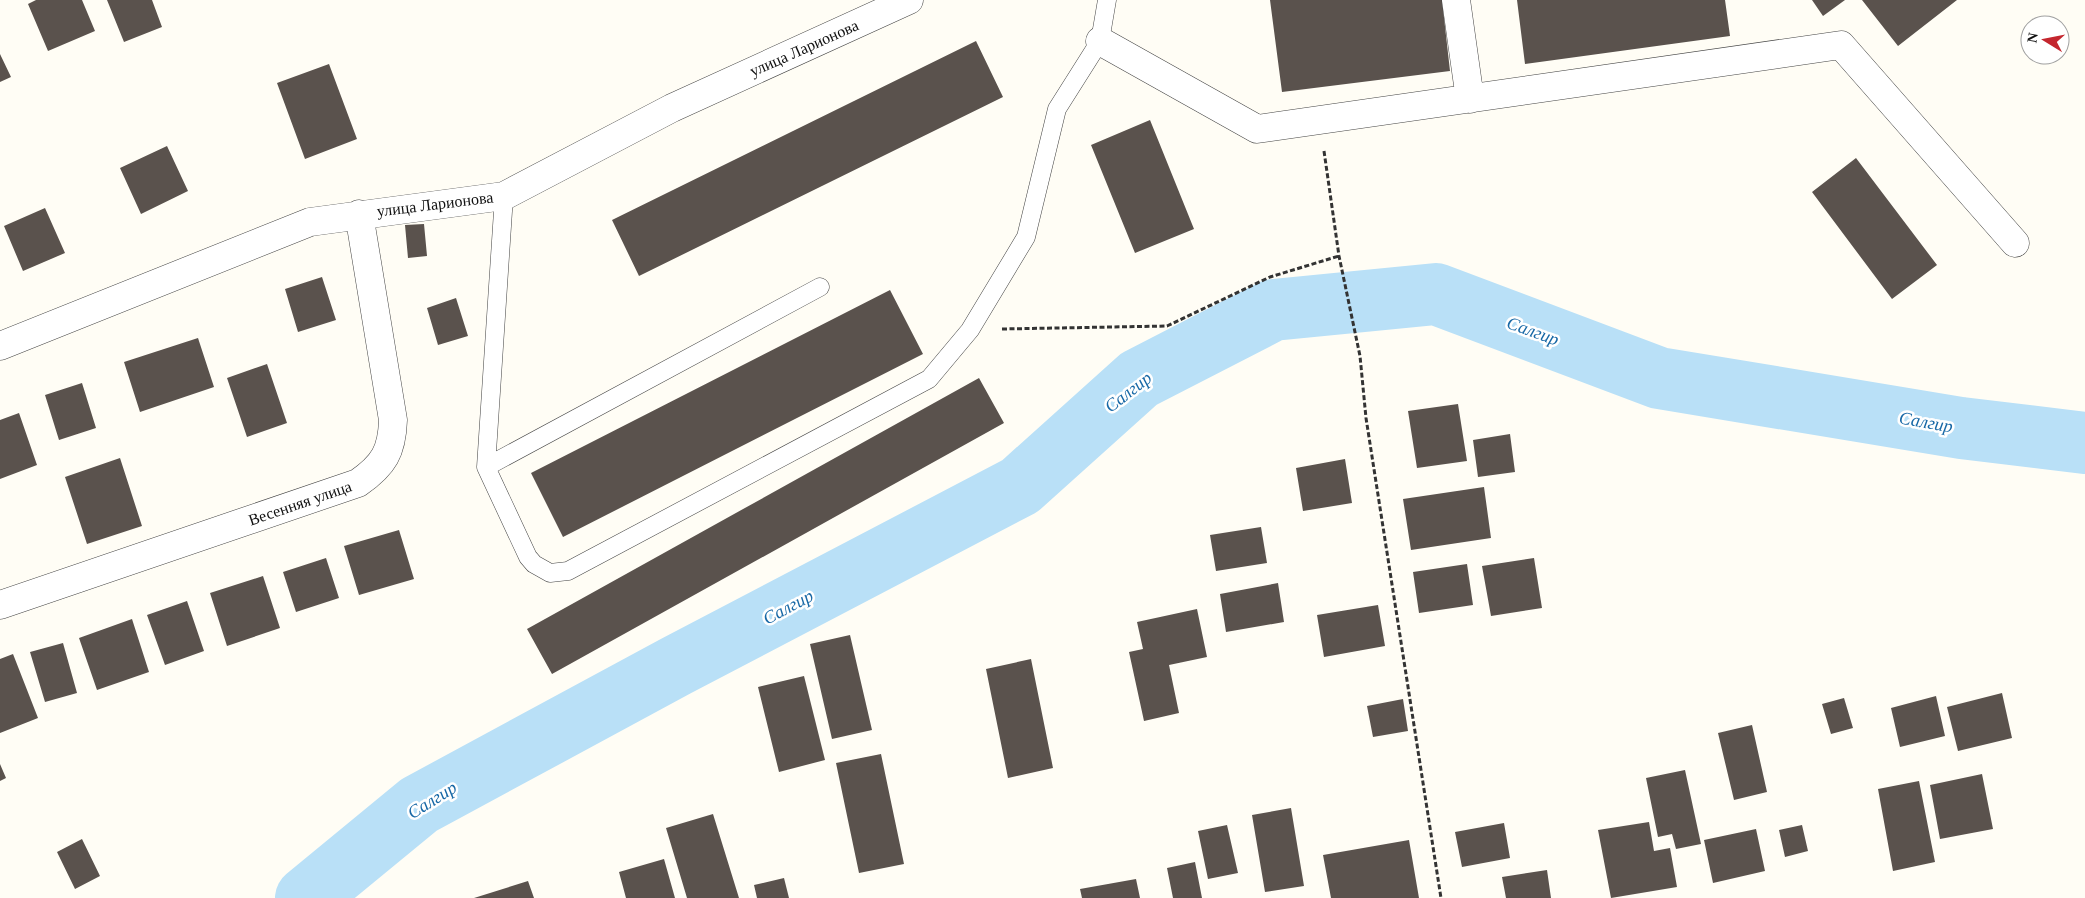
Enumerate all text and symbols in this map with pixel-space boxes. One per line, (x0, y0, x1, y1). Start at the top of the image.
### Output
north arrow (2020, 15, 2070, 65)
street label: улица Ларионова (747, 16, 861, 80)
text: N (2024, 32, 2041, 44)
street label: улица Ларионова (376, 188, 494, 221)
water label: Салгир (1504, 312, 1562, 350)
water label: Салгир (1101, 367, 1155, 417)
water label: Салгир (1898, 407, 1954, 437)
street label: Весенняя улица (246, 477, 354, 530)
water label: Салгир (759, 585, 817, 629)
water label: Салгир (404, 777, 460, 823)

